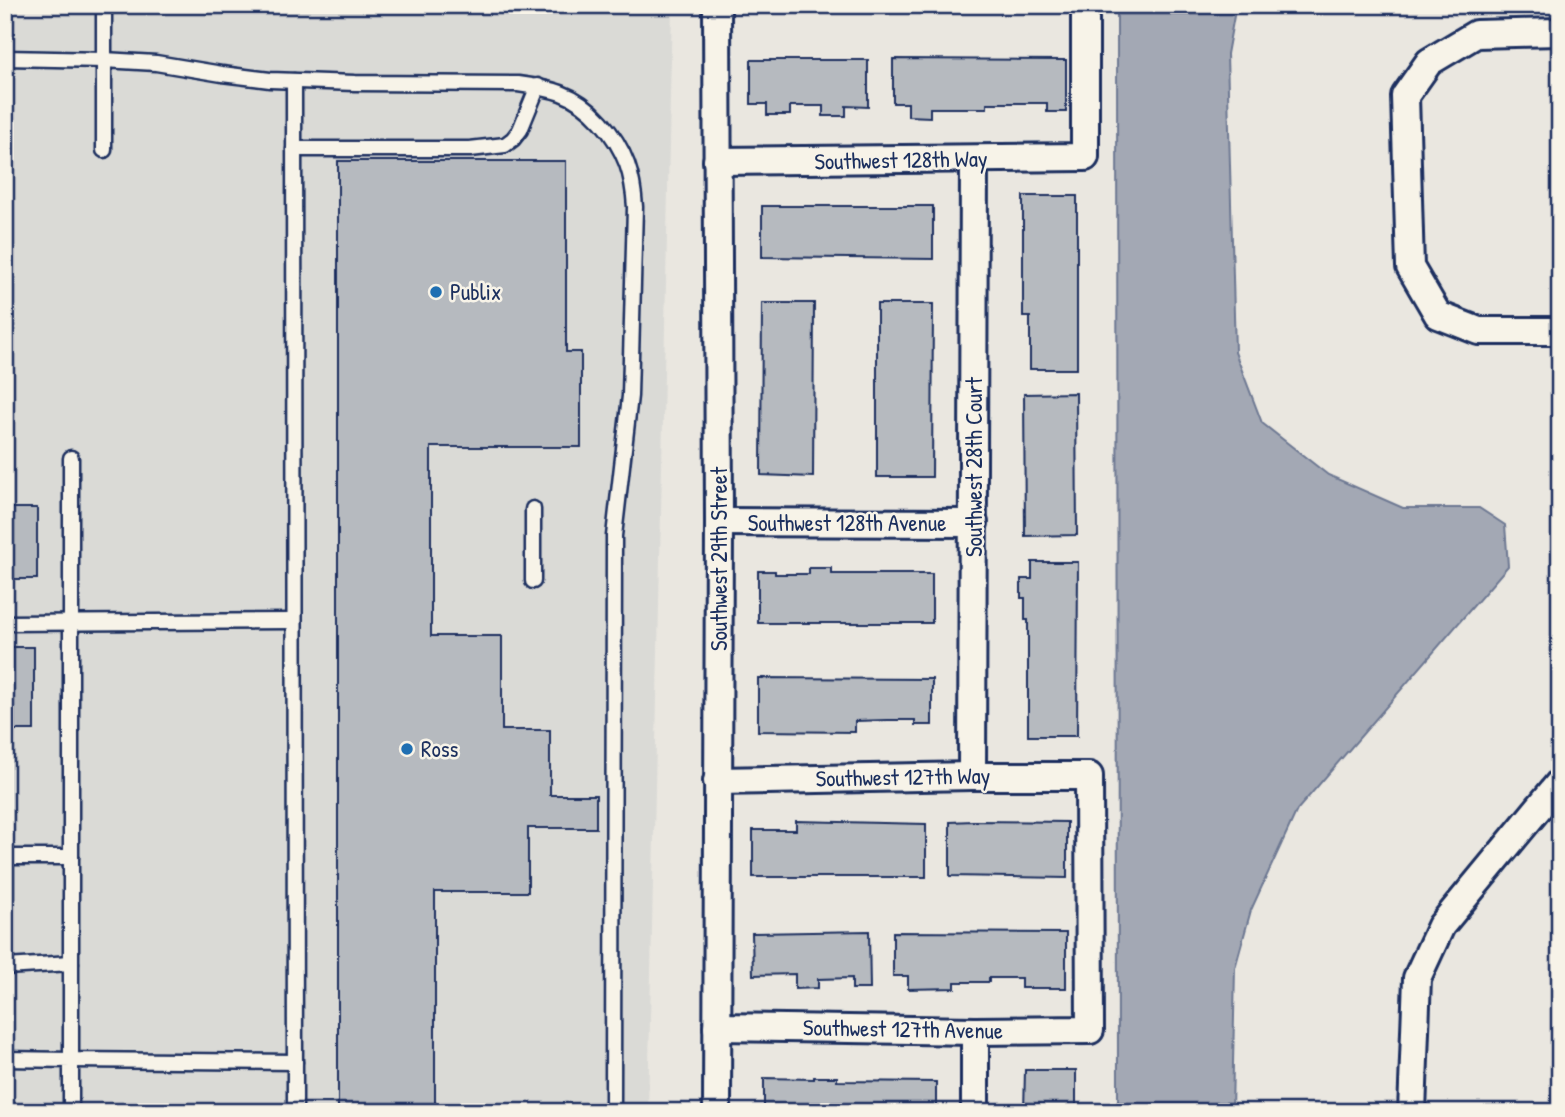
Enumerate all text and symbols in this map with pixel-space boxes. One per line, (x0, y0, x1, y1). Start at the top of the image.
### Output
street label: Southwest 128th Way (814, 142, 988, 177)
place label: Publix (450, 276, 501, 307)
marker: Publix (428, 284, 444, 300)
street label: Southwest 28th Court (958, 376, 989, 557)
street label: Southwest 29th Street (703, 466, 734, 651)
street label: Southwest 128th Avenue (748, 507, 946, 538)
place label: Ross (421, 733, 459, 764)
marker: Ross (399, 741, 415, 757)
street label: Southwest 127th Way (815, 759, 991, 794)
street label: Southwest 127th Avenue (803, 1011, 1003, 1046)

